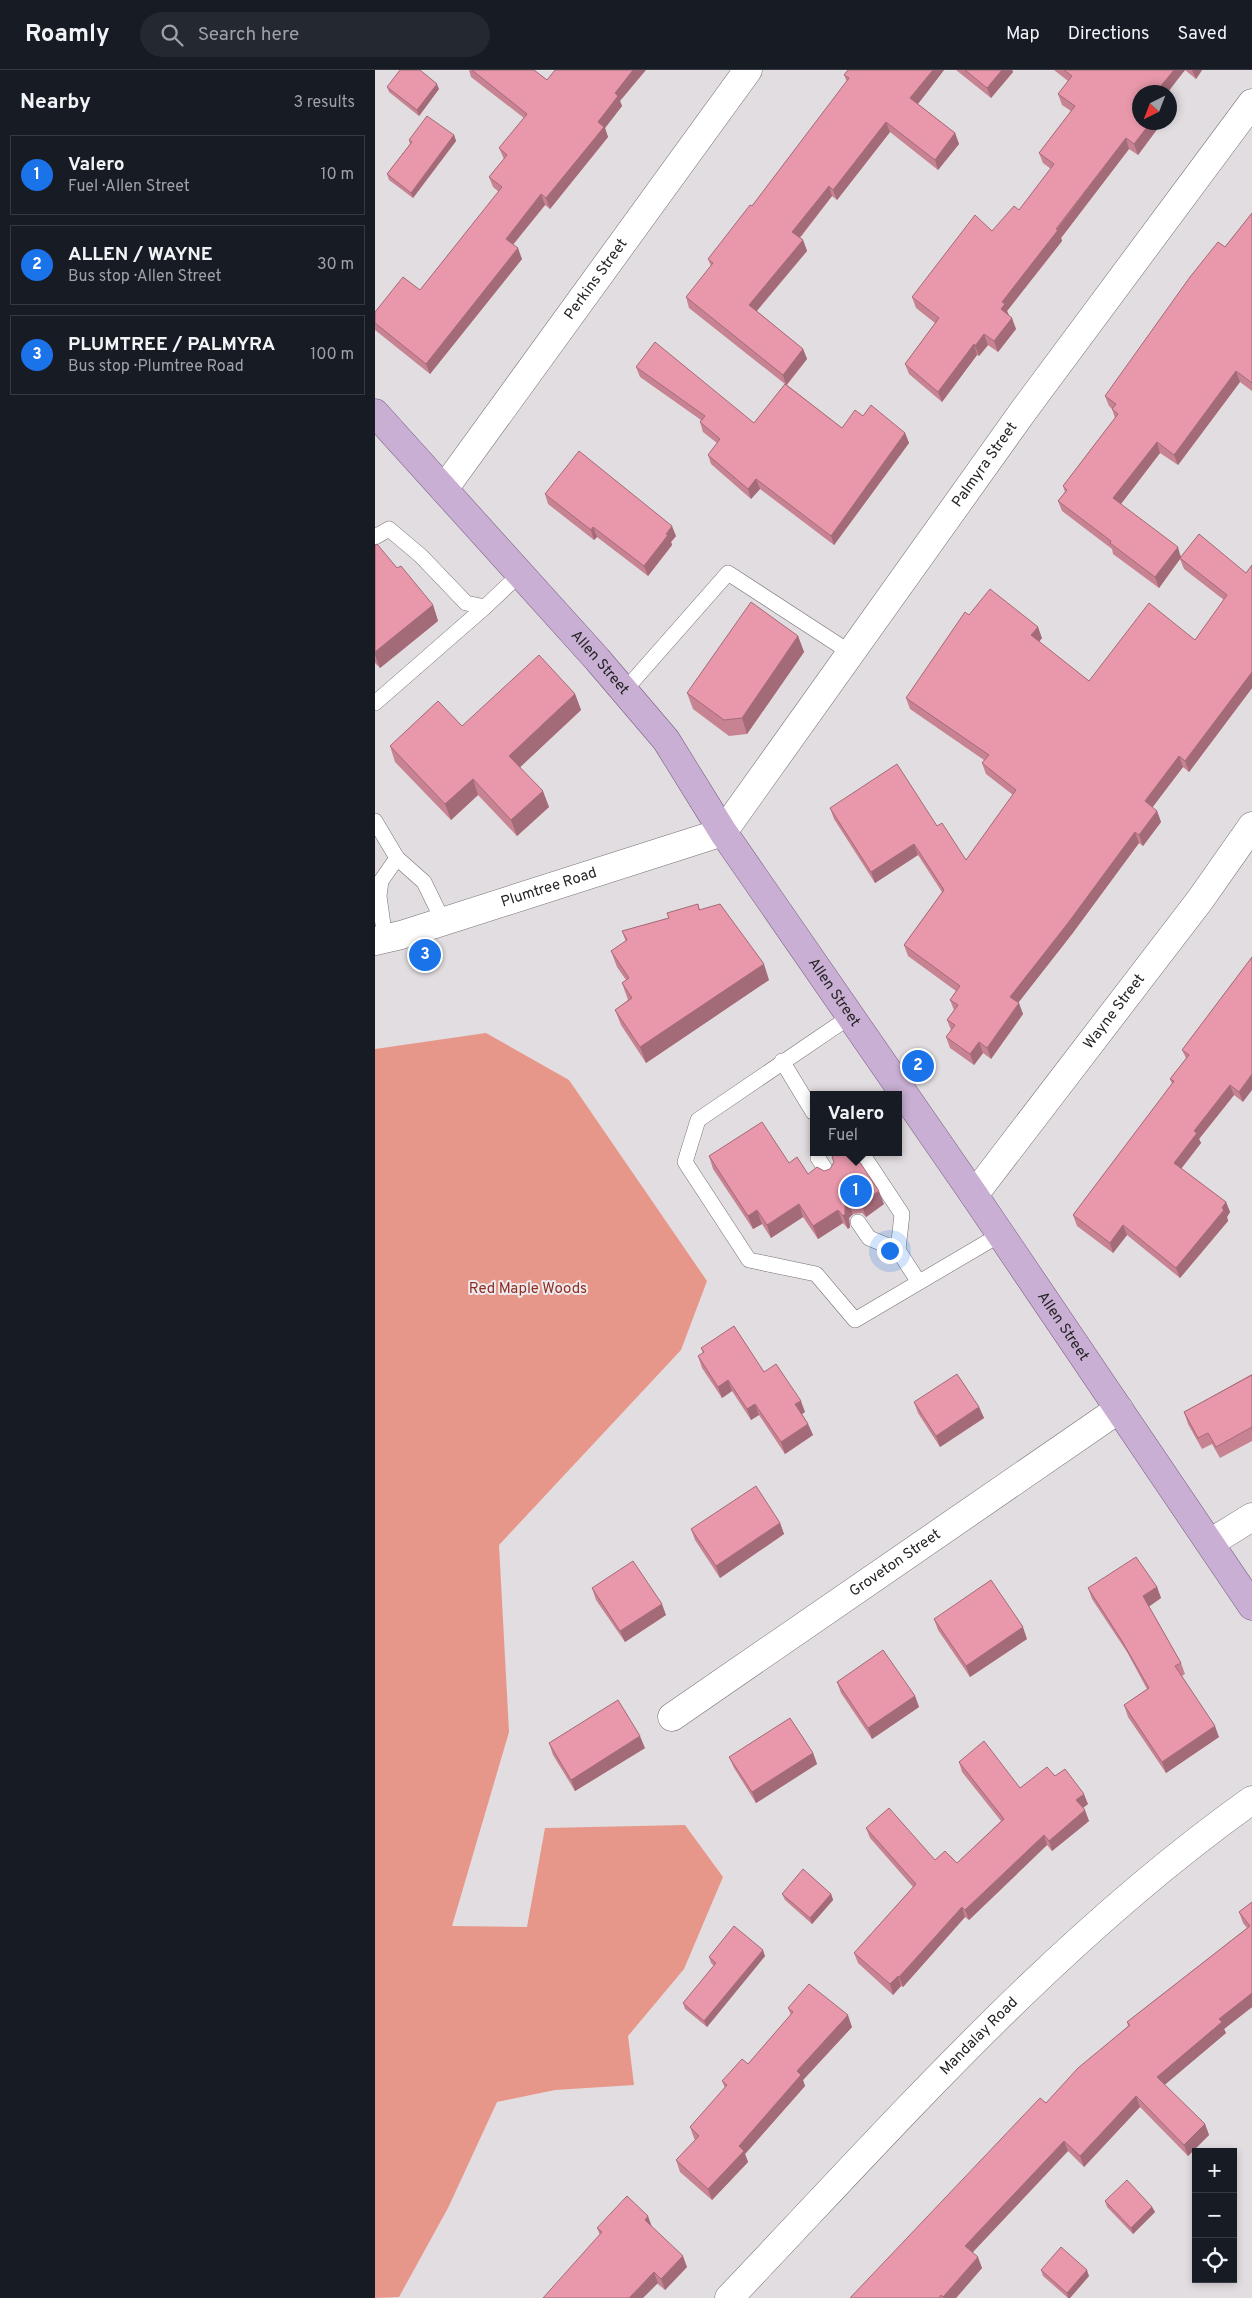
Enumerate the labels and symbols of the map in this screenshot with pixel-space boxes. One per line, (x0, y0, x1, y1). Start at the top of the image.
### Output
north arrow (1132, 85, 1177, 130)
street label: Perkins Street (560, 235, 632, 324)
street label: Palmyra Street (948, 419, 1022, 511)
street label: Allen Street (566, 627, 633, 699)
street label: Plumtree Road (499, 863, 599, 912)
pin: 3 (409, 936, 441, 974)
street label: Allen Street (803, 954, 864, 1031)
street label: Wayne Street (1080, 970, 1149, 1053)
pin: 2 (902, 1047, 934, 1085)
pin: 1 (840, 1172, 872, 1210)
your location (877, 1238, 903, 1264)
park label: Red Maple Woods (469, 1280, 587, 1299)
street label: Allen Street (1033, 1288, 1093, 1365)
street label: Groveton Street (846, 1525, 945, 1601)
street label: Mandalay Road (936, 1993, 1022, 2079)

